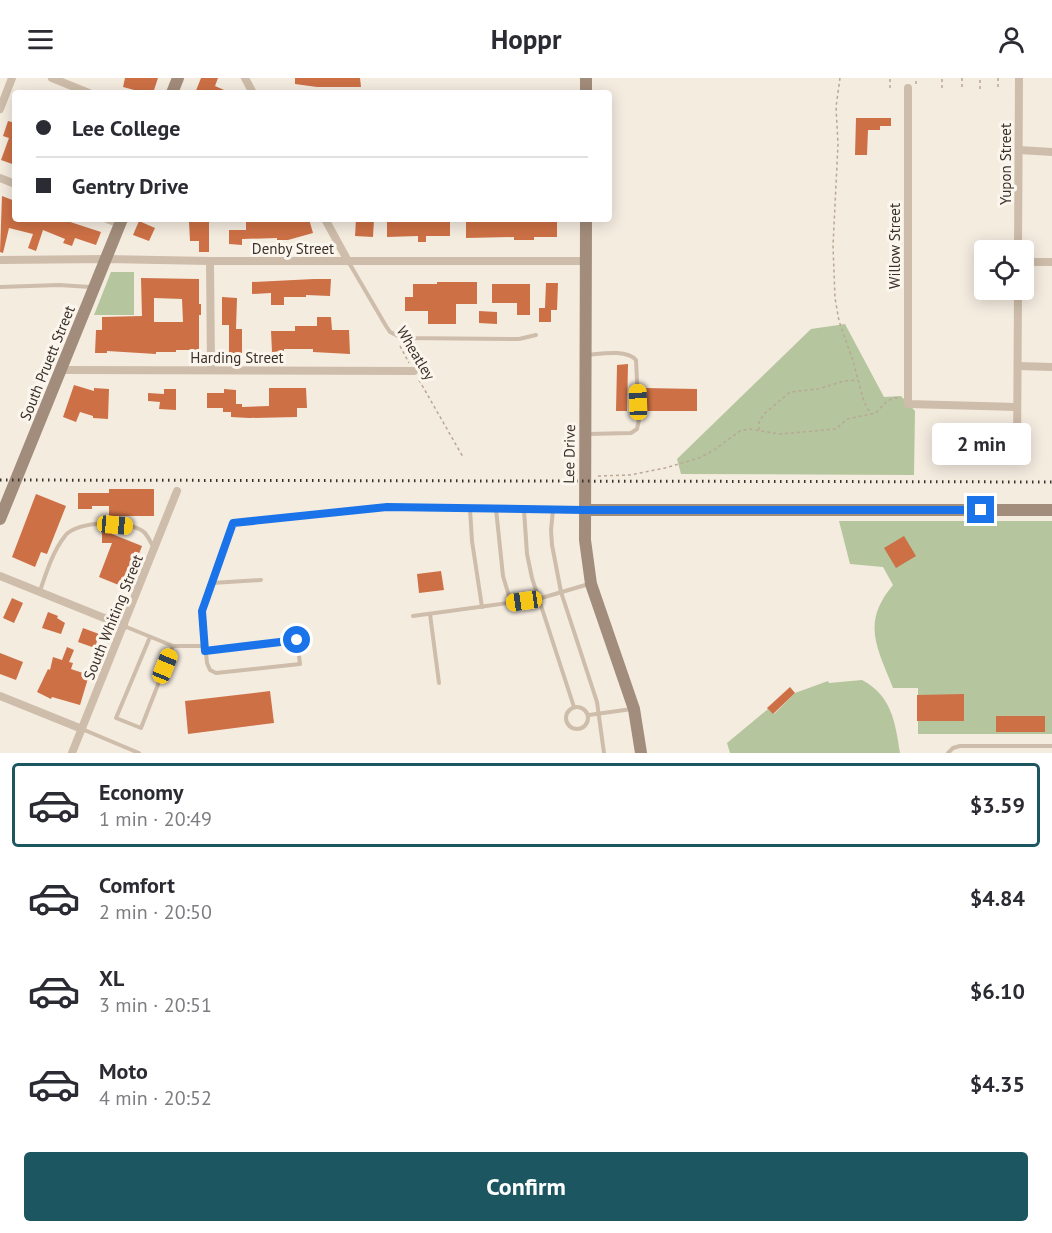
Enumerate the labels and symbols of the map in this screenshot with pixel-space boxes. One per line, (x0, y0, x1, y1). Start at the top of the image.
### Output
street label: Yupon Street (996, 123, 1015, 205)
street label: Willow Street (885, 203, 904, 289)
street label: Denby Street (252, 239, 334, 258)
street label: South Pruett Street (15, 303, 79, 423)
street label: Wheatley (393, 323, 439, 383)
street label: Harding Street (190, 348, 284, 367)
car (628, 384, 648, 420)
callout: 2 min (932, 423, 1030, 465)
street label: Lee Drive (559, 424, 579, 484)
route end (967, 496, 994, 523)
car (96, 514, 134, 536)
street label: South Whiting Street (79, 552, 147, 682)
car (505, 590, 543, 612)
route start (283, 626, 310, 653)
car (150, 646, 180, 686)

